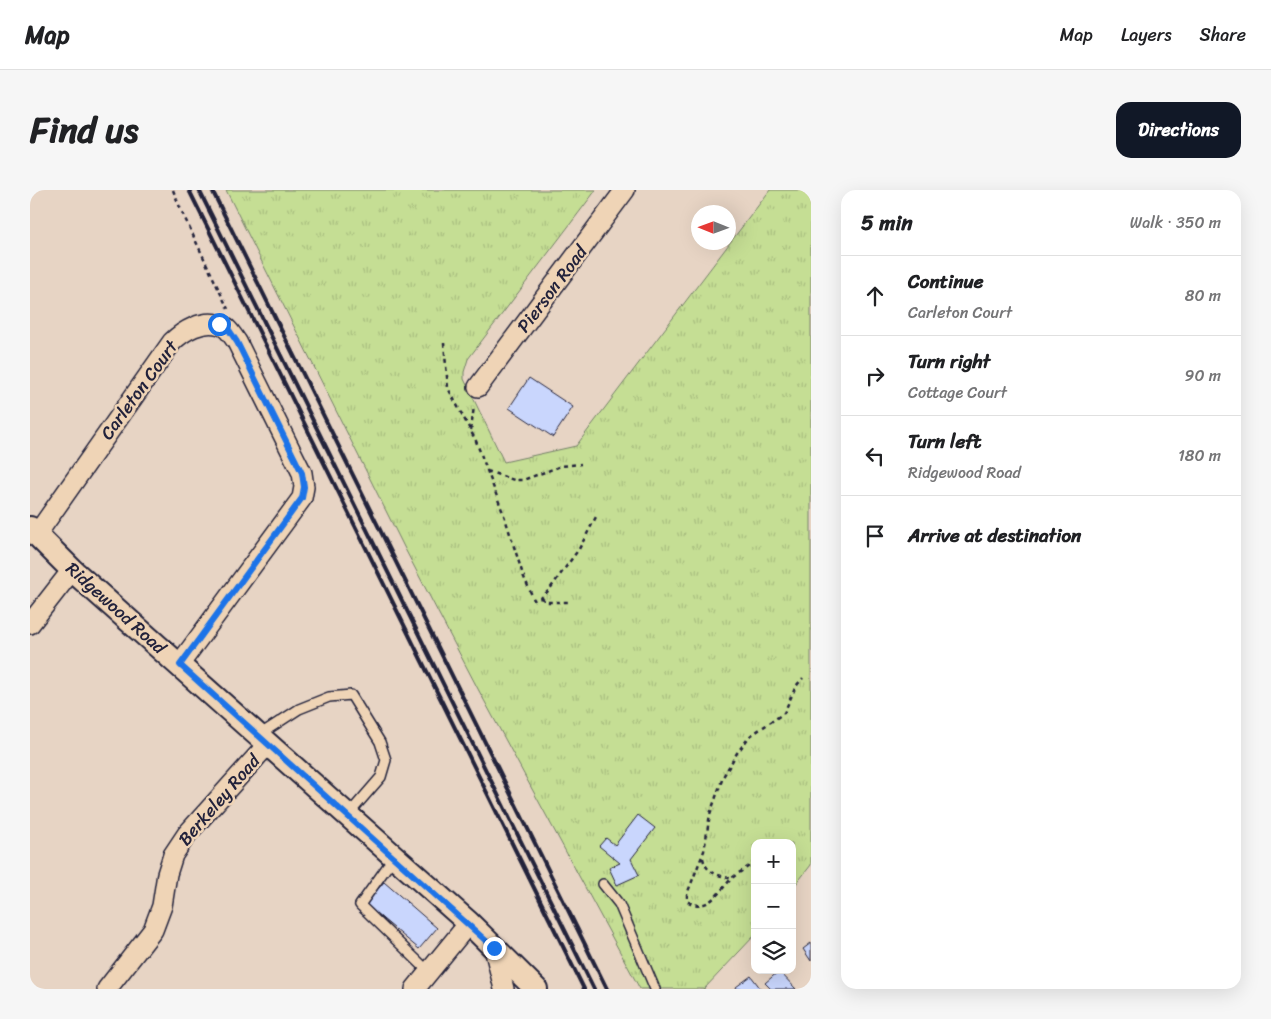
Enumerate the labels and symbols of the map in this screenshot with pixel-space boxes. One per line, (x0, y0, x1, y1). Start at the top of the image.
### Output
north arrow (691, 205, 736, 250)
street label: Pierson Road (508, 237, 597, 340)
route start (208, 313, 231, 336)
street label: Carleton Court (92, 333, 187, 447)
street label: Ridgewood Road (58, 554, 175, 663)
street label: Berkeley Road (170, 746, 269, 853)
route end (483, 937, 506, 960)

